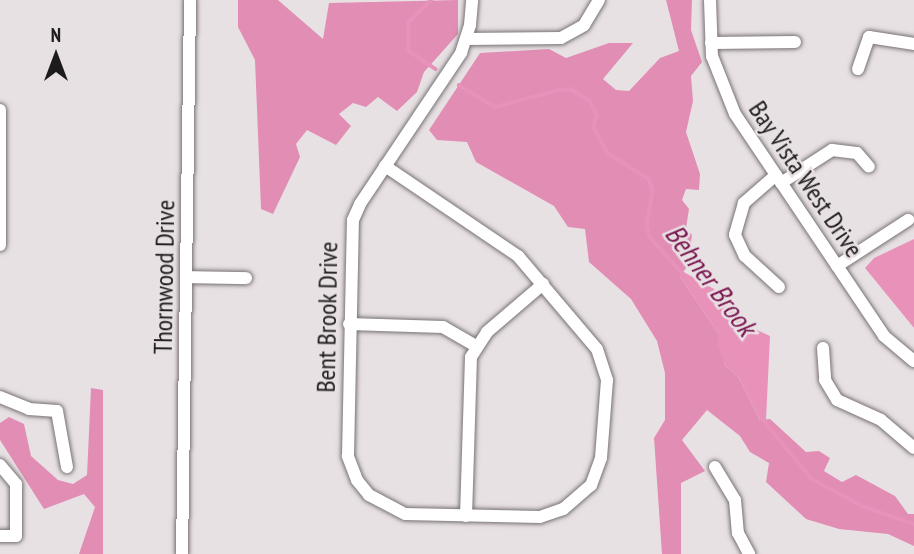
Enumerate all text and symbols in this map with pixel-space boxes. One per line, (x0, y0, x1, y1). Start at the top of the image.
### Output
north arrow (21, 21, 91, 91)
text: N (51, 23, 61, 47)
street label: Bay Vista West Drive (742, 94, 870, 264)
street label: Thornwood Drive (147, 200, 181, 354)
water label: Behner Brook (658, 218, 764, 342)
street label: Bent Brook Drive (310, 241, 344, 393)

